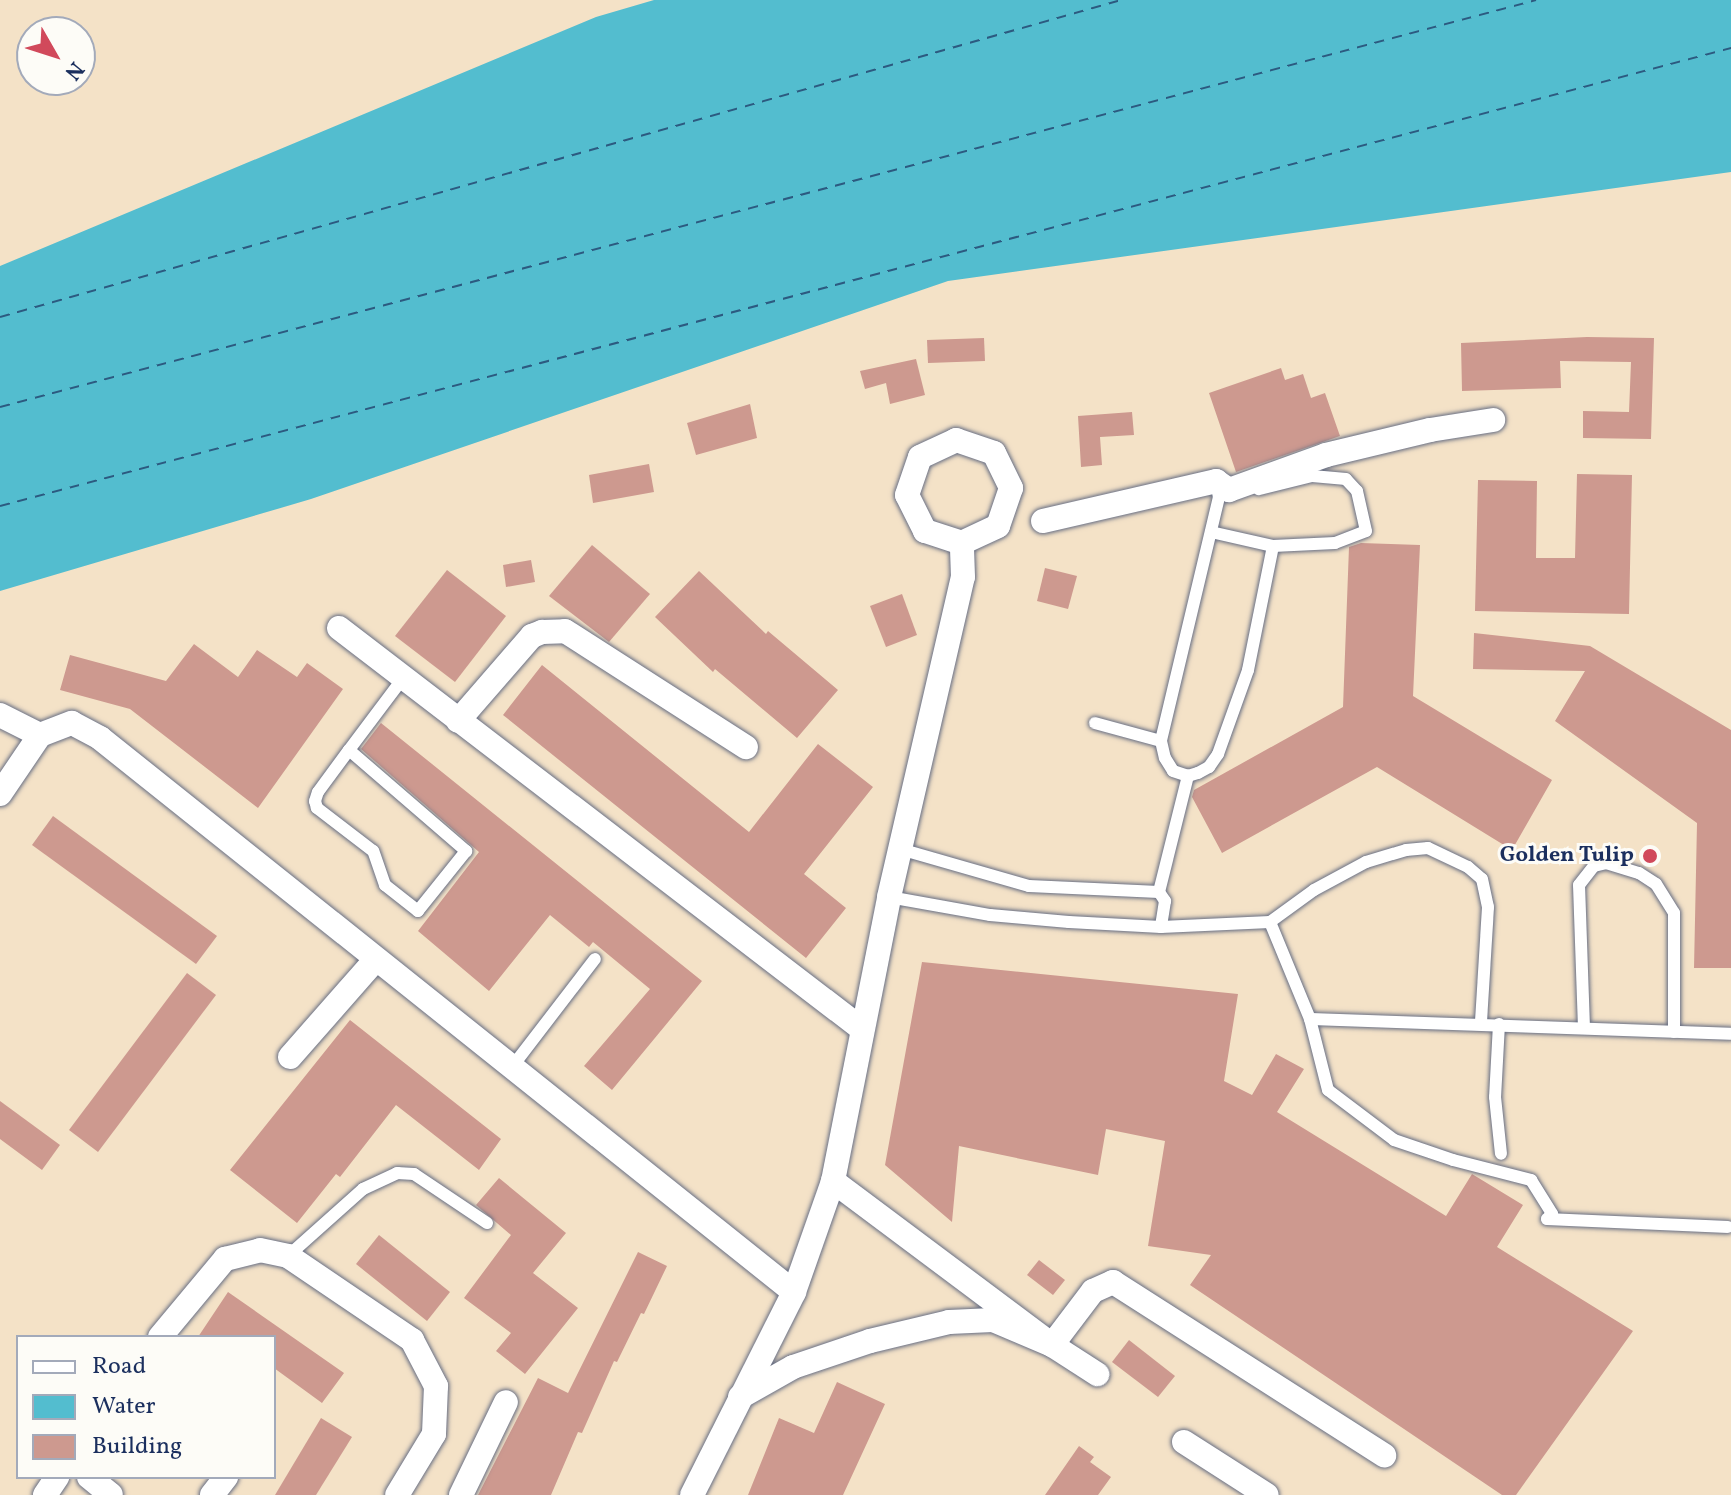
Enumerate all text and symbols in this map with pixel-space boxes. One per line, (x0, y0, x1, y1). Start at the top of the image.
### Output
north arrow (16, 16, 96, 96)
text: N (56, 54, 91, 86)
place label: Golden Tulip (1500, 843, 1634, 869)
marker: Golden Tulip (1641, 847, 1659, 865)
legend (16, 1335, 276, 1479)
text: Road (92, 1350, 146, 1384)
text: Water (92, 1390, 156, 1424)
text: Building (92, 1430, 182, 1464)

